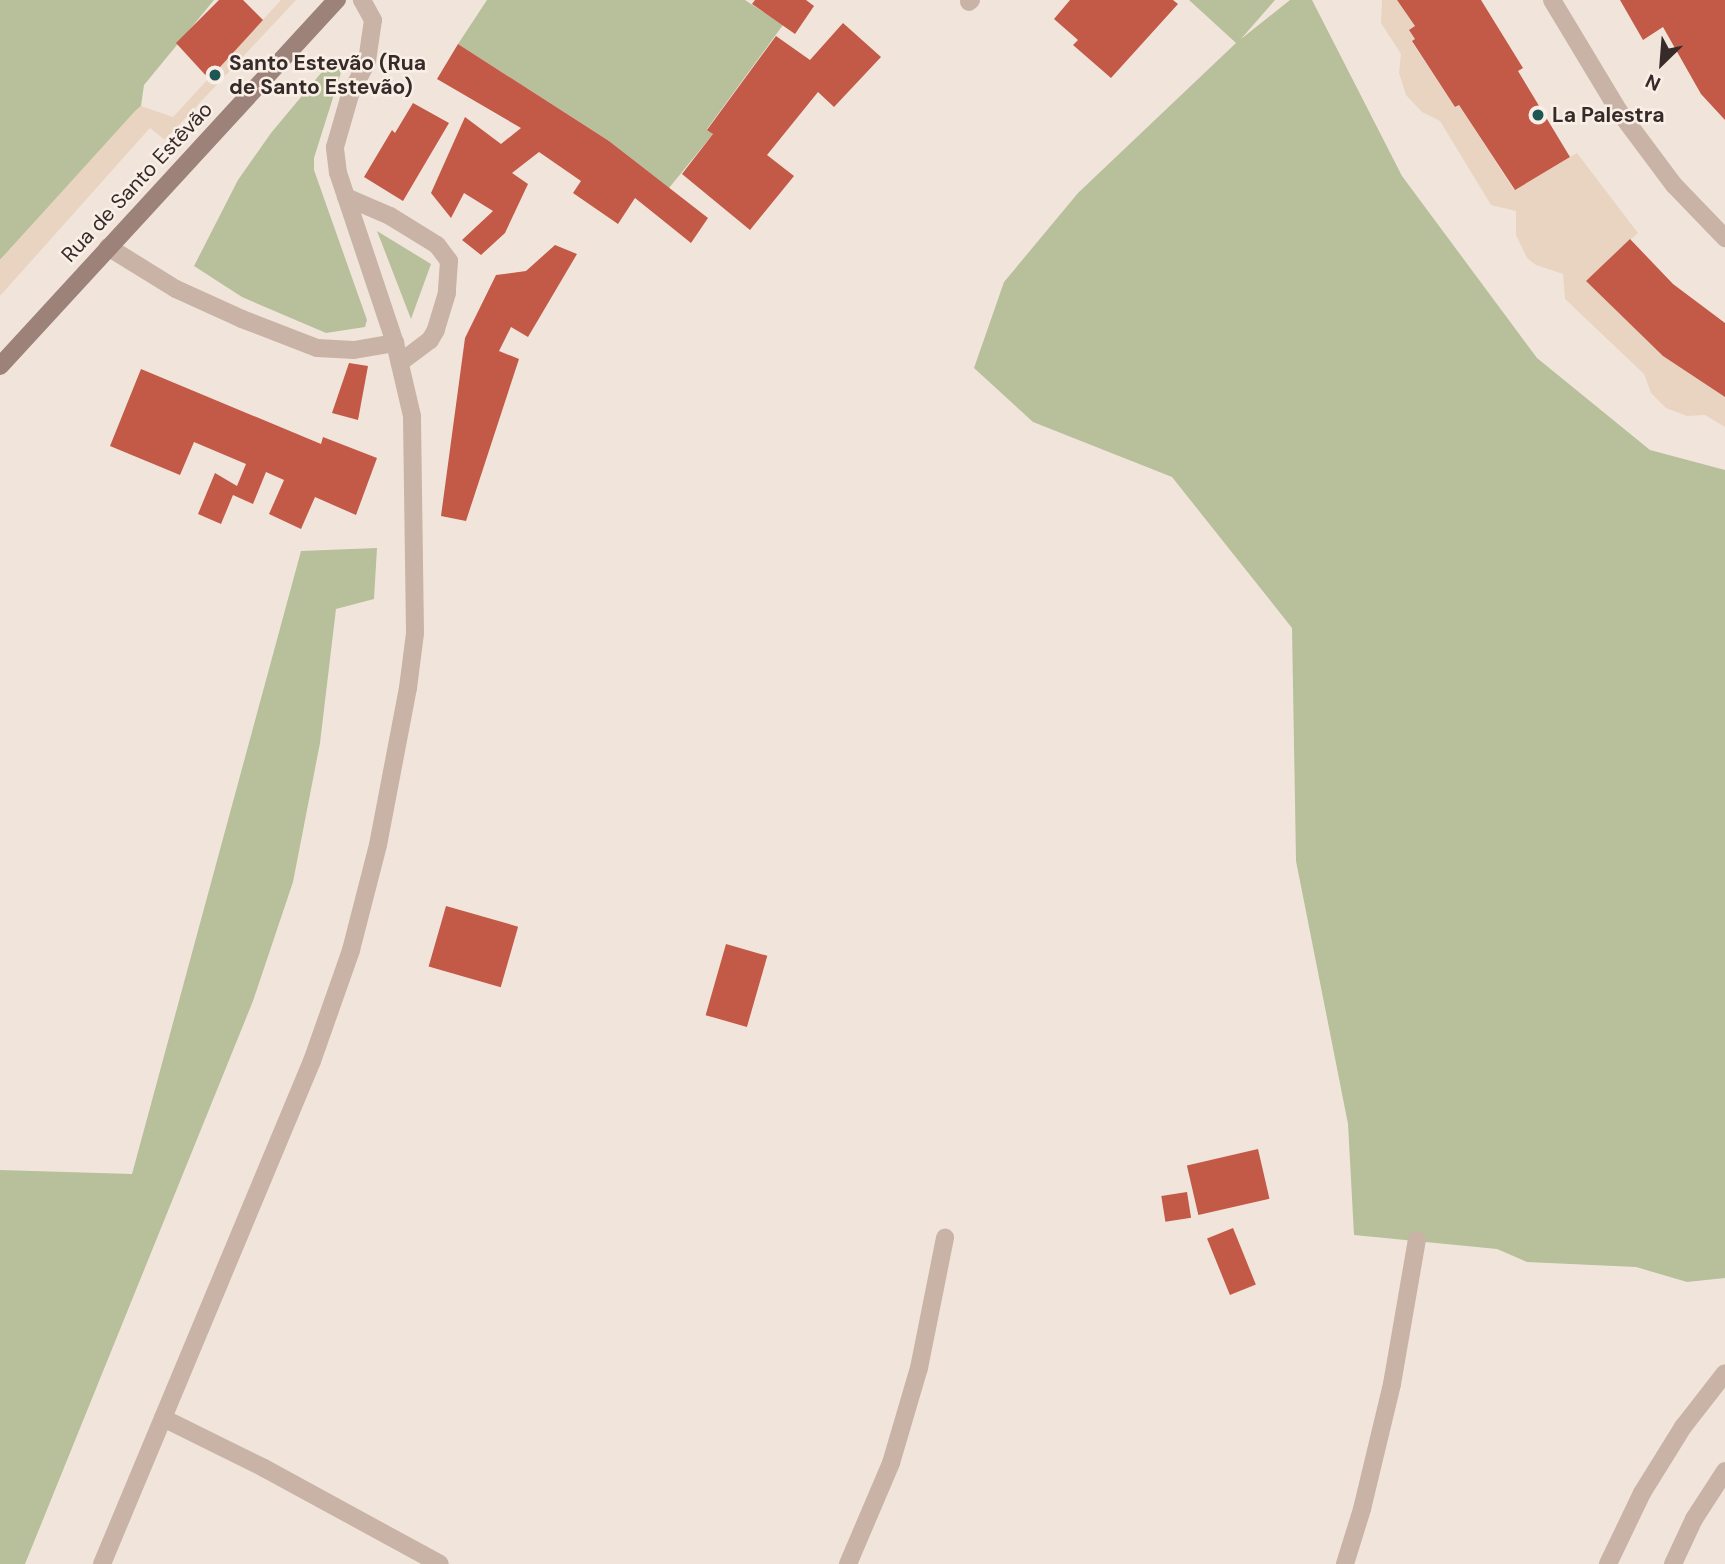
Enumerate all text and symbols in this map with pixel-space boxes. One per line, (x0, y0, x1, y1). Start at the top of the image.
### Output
north arrow (1627, 28, 1697, 98)
place label: Santo Estevão (Rua de Santo Estevão) (229, 50, 426, 100)
marker: Santo Estevão (Rua de Santo Estevão) (207, 67, 223, 83)
text: N (1641, 68, 1664, 97)
street label: Rua de Santo Estêvão (56, 97, 218, 267)
place label: La Palestra (1552, 102, 1665, 128)
marker: La Palestra (1530, 107, 1546, 123)

